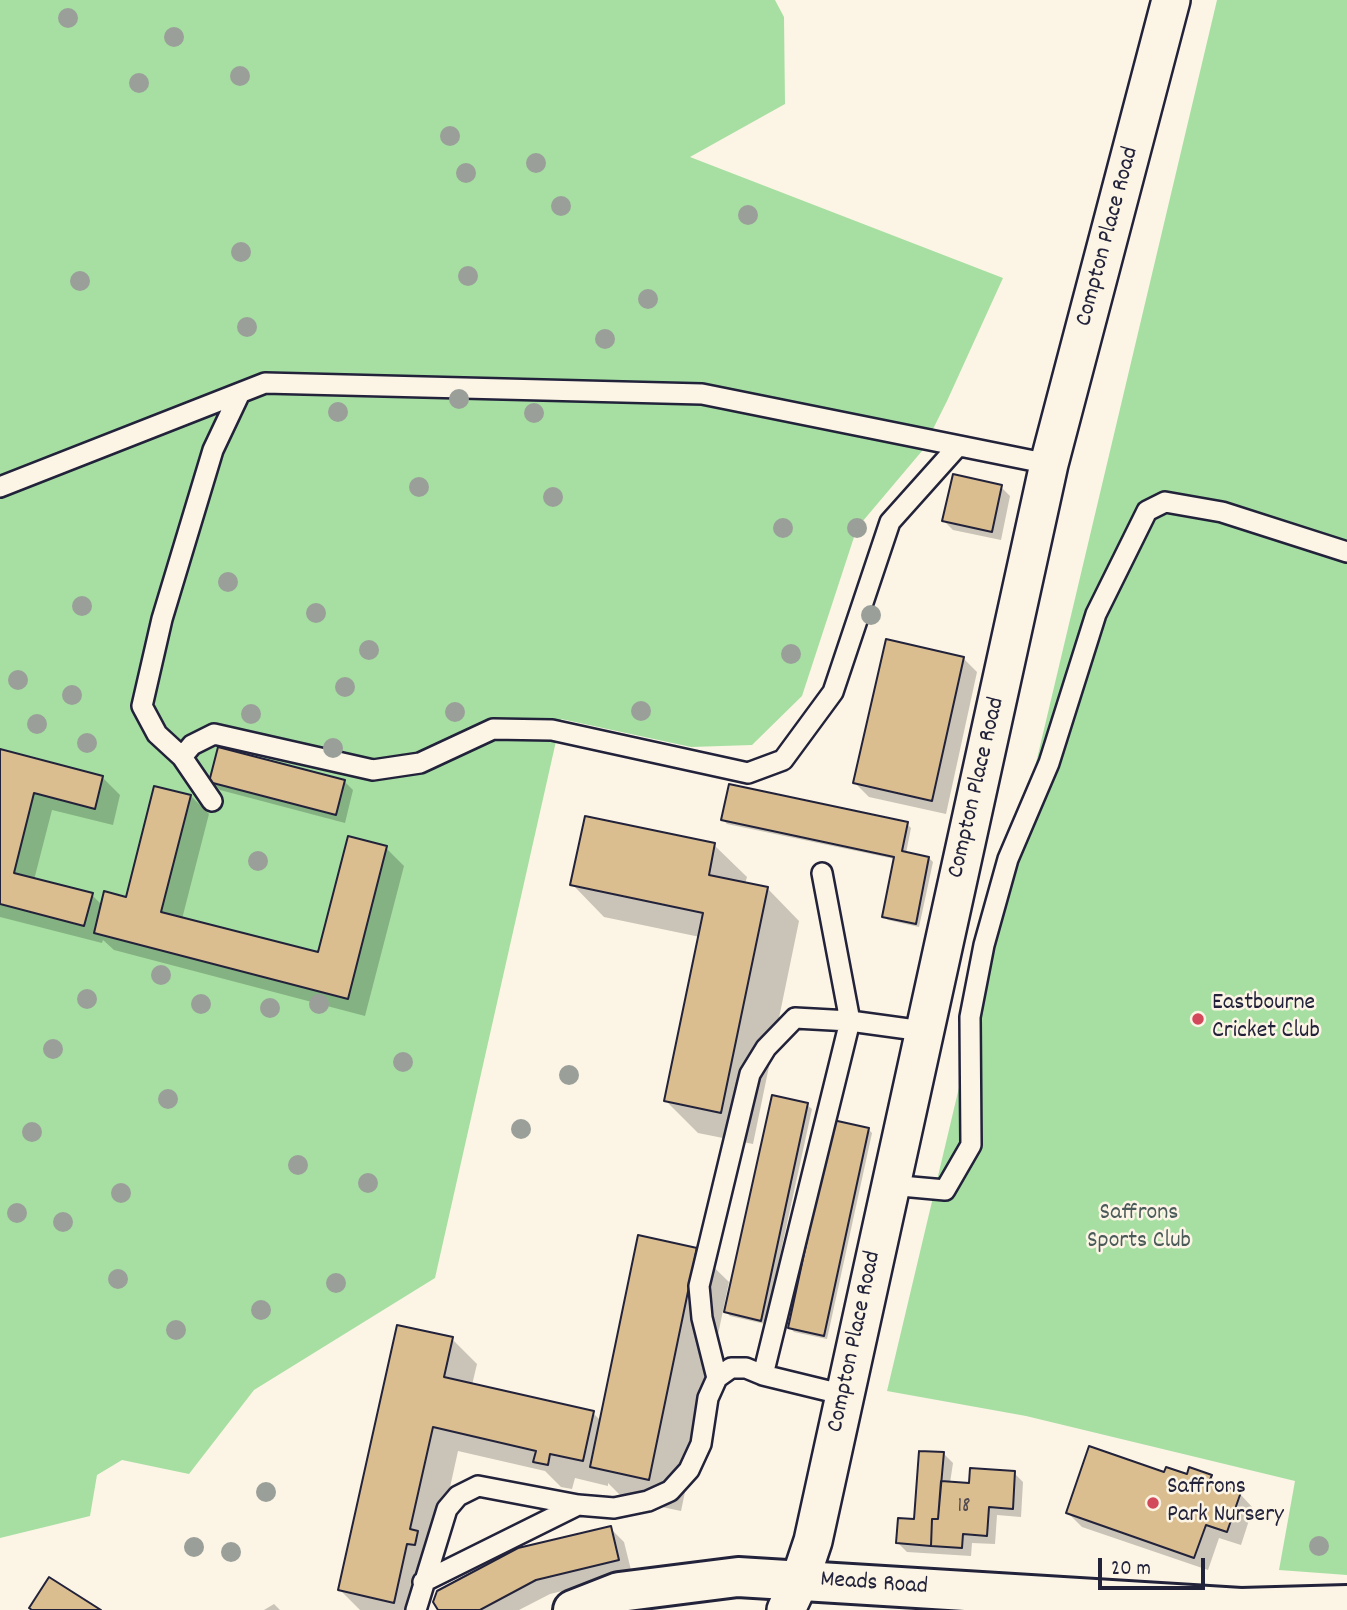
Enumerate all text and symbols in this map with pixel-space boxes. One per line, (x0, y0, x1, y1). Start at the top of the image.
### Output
street label: Compton Place Road (1071, 144, 1147, 330)
street label: Compton Place Road (943, 695, 1013, 881)
place label: Eastbourne Cricket Club (1212, 991, 1320, 1047)
marker: Eastbourne Cricket Club (1190, 1011, 1206, 1027)
park label: Saffrons Sports Club (1087, 1201, 1191, 1257)
street label: Compton Place Road (823, 1249, 889, 1435)
place label: Saffrons Park Nursery (1167, 1475, 1284, 1531)
house number: 18 (957, 1495, 971, 1521)
marker: Saffrons Park Nursery (1145, 1495, 1161, 1511)
scale bar (1102, 1544, 1209, 1588)
text: 20 m (1111, 1555, 1151, 1585)
street label: Meads Road (819, 1567, 929, 1603)

